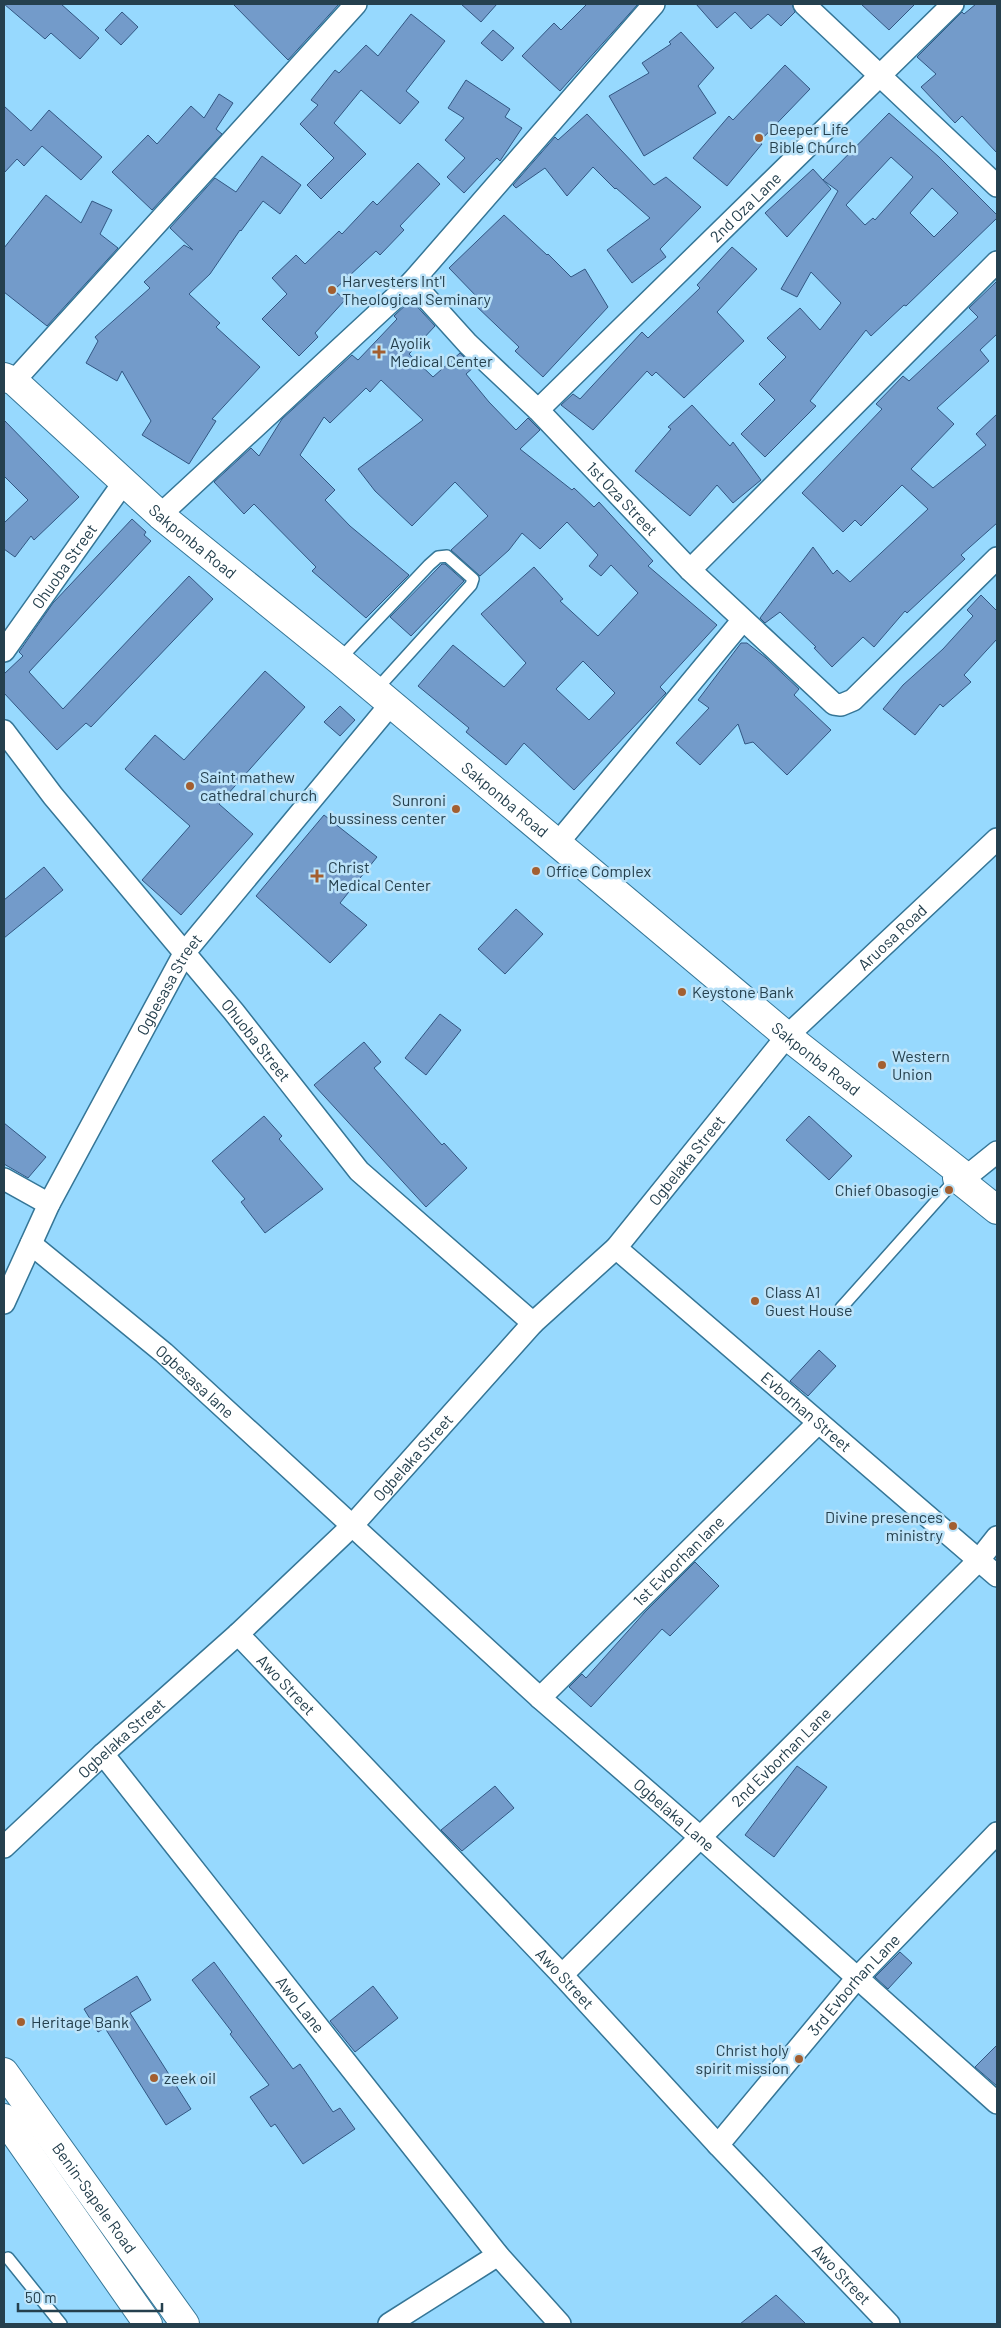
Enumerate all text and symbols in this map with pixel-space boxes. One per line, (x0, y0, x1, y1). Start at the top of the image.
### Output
place label: Deeper Life Bible Church (769, 119, 857, 156)
marker: Deeper Life Bible Church (753, 132, 765, 144)
street label: 2nd Oza Lane (705, 168, 784, 246)
place label: Harvesters Int'l Theological Seminary (342, 271, 492, 308)
marker: Harvesters Int'l Theological Seminary (326, 284, 338, 296)
place label: Ayolik Medical Center (390, 333, 493, 370)
marker: Ayolik Medical Center (372, 345, 386, 359)
street label: 1st Oza Street (583, 457, 662, 539)
street label: Sakponba Road (145, 500, 241, 582)
street label: Ohuoba Street (27, 520, 100, 612)
street label: Sakponba Road (458, 757, 552, 841)
place label: Saint mathew cathedral church (200, 767, 317, 804)
marker: Saint mathew cathedral church (184, 780, 196, 792)
place label: Sunroni bussiness center (329, 790, 446, 827)
marker: Sunroni bussiness center (450, 803, 462, 815)
place label: Christ Medical Center (328, 857, 431, 894)
place label: Office Complex (546, 861, 651, 880)
marker: Office Complex (530, 865, 542, 877)
marker: Christ Medical Center (310, 869, 324, 883)
street label: Aruosa Road (854, 900, 930, 974)
street label: Ogbesasa Street (132, 930, 205, 1038)
place label: Keystone Bank (692, 982, 794, 1001)
marker: Keystone Bank (676, 986, 688, 998)
street label: Ohuoba Street (218, 995, 295, 1085)
street label: Sakponba Road (768, 1018, 864, 1099)
place label: Western Union (892, 1046, 950, 1083)
marker: Western Union (876, 1059, 888, 1071)
street label: Ogbelaka Street (644, 1111, 728, 1209)
place label: Chief Obasogie (835, 1180, 939, 1199)
marker: Chief Obasogie (943, 1184, 955, 1196)
place label: Class A1 Guest House (765, 1282, 852, 1319)
marker: Class A1 Guest House (749, 1295, 761, 1307)
street label: Ogbesasa lane (152, 1340, 238, 1422)
street label: Evborhan Street (758, 1367, 856, 1455)
street label: Ogbelaka Street (369, 1410, 456, 1505)
place label: Divine presences ministry (825, 1507, 944, 1544)
street label: 1st Evborhan lane (629, 1511, 728, 1610)
marker: Divine presences ministry (947, 1520, 959, 1532)
street label: Awo Street (253, 1650, 320, 1719)
street label: Ogbelaka Street (74, 1694, 168, 1782)
street label: 2nd Evborhan Lane (727, 1703, 834, 1810)
street label: Ogbelaka Lane (630, 1774, 719, 1855)
street label: 3rd Evborhan Lane (803, 1930, 903, 2039)
street label: Awo Street (532, 1944, 598, 2013)
street label: Awo Lane (273, 1972, 329, 2036)
place label: Heritage Bank (31, 2012, 129, 2031)
marker: Heritage Bank (15, 2016, 27, 2028)
place label: Christ holy spirit mission (696, 2040, 790, 2077)
marker: Christ holy spirit mission (793, 2053, 805, 2065)
place label: zeek oil (164, 2068, 216, 2087)
marker: zeek oil (148, 2072, 160, 2084)
street label: Benin-Sapele Road (49, 2139, 141, 2257)
street label: Awo Street (809, 2240, 875, 2308)
scale bar (18, 2280, 161, 2312)
text: 50 m (25, 2288, 57, 2306)

